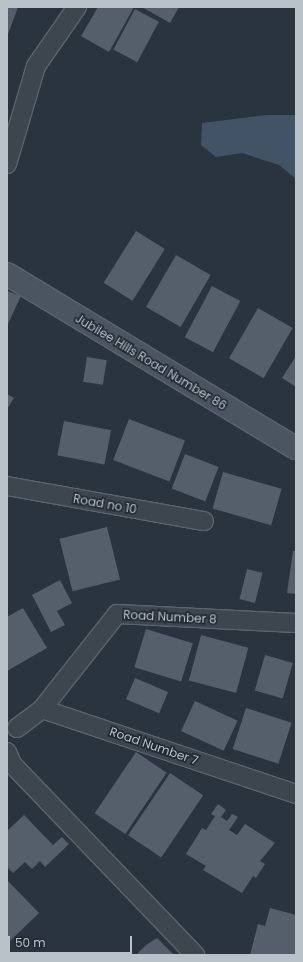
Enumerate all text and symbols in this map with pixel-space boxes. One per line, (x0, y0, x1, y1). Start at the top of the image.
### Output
street label: Jubilee Hills Road Number 86 (73, 311, 229, 413)
street label: Road no 10 (72, 491, 138, 517)
street label: Road Number 8 (123, 607, 217, 627)
street label: Road Number 7 (108, 724, 200, 768)
scale bar (10, 928, 134, 954)
text: 50 m (15, 934, 46, 951)

